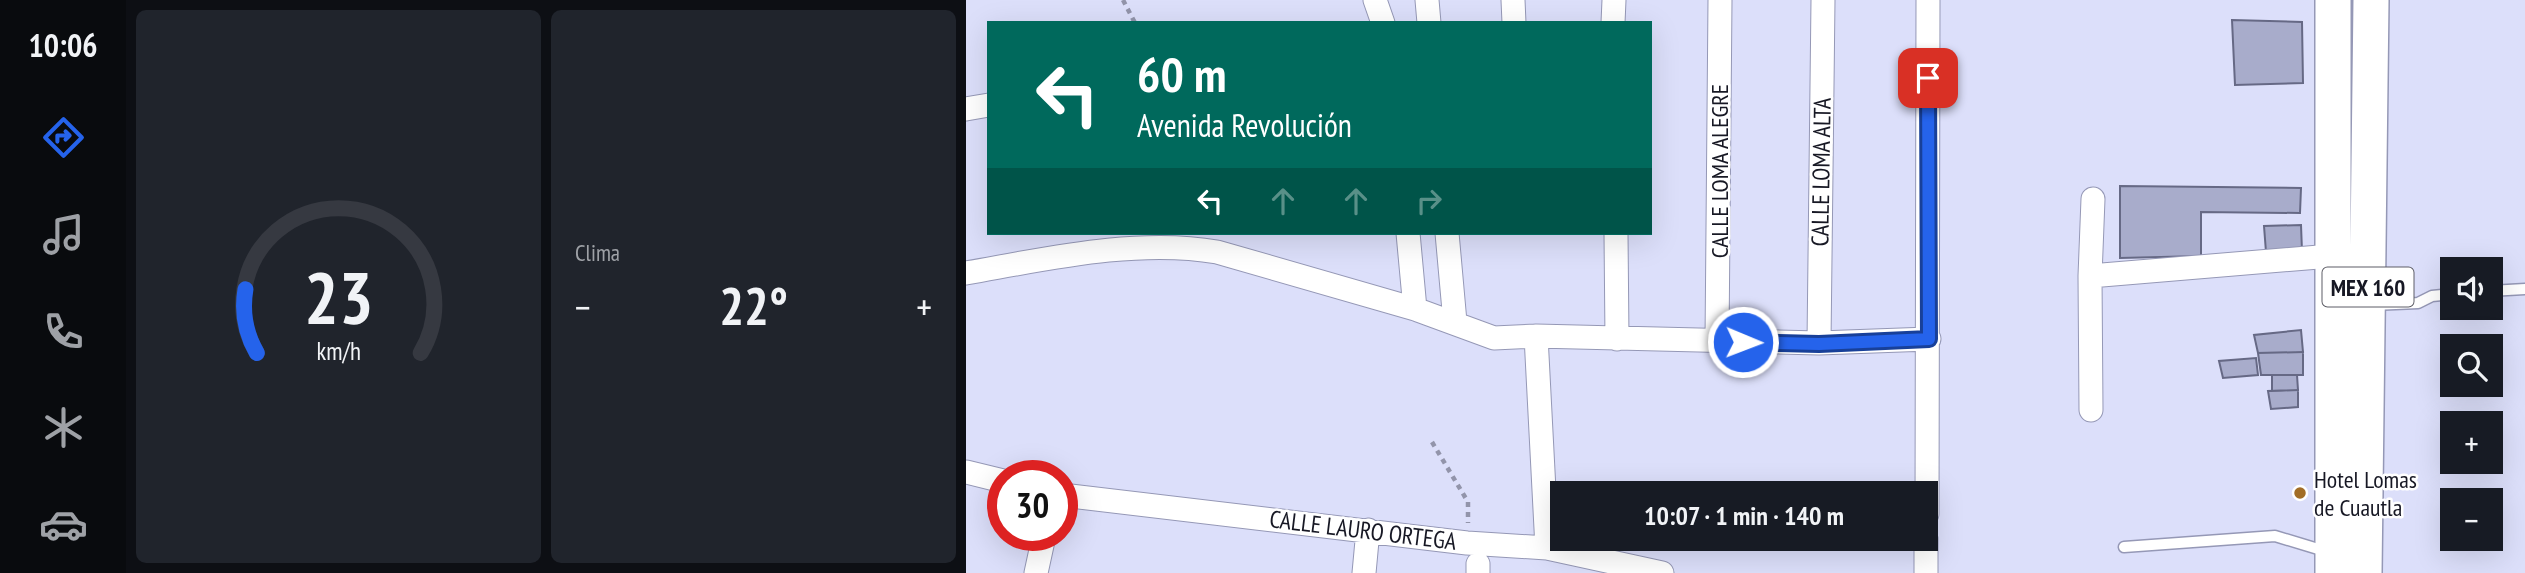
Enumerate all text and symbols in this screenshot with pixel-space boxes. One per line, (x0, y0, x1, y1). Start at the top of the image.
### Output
text: 10:06 (28, 24, 98, 66)
text: 60 m (1137, 42, 1226, 106)
pin (1898, 48, 1958, 108)
icon: left (1022, 49, 1113, 140)
icon: arrive (1909, 59, 1947, 97)
street label: CALLE LOMA ALEGRE (1704, 84, 1735, 258)
street label: CALLE LOMA ALTA (1804, 97, 1838, 247)
text: Avenida Revolución (1137, 104, 1352, 146)
icon: directions (39, 113, 88, 162)
icon: left (1191, 182, 1229, 220)
icon: ahead (1264, 182, 1302, 220)
icon: ahead (1337, 182, 1375, 220)
icon: right (1410, 182, 1448, 220)
icon: music (39, 210, 88, 259)
text: Clima (575, 238, 620, 267)
text: 23 (304, 249, 373, 343)
map controls (2440, 257, 2503, 551)
button: sound (2440, 257, 2503, 320)
road number: MEX 160 (2322, 268, 2414, 306)
text: 22° (719, 272, 788, 339)
text: − (575, 282, 591, 331)
text: + (916, 282, 932, 331)
position arrow (1706, 305, 1780, 379)
icon: phone (39, 307, 88, 356)
text: km/h (316, 334, 361, 366)
button: search (2440, 334, 2503, 397)
icon: climate (39, 403, 88, 452)
button: + (2440, 411, 2503, 474)
speed limit sign: 30 (987, 460, 1078, 551)
place label: Hotel Lomas de Cuautla (2314, 464, 2417, 523)
marker: Hotel Lomas de Cuautla (2292, 485, 2308, 501)
button: − (2440, 488, 2503, 551)
text: 10:07 · 1 min · 140 m (1644, 499, 1844, 532)
icon: car (39, 500, 88, 549)
street label: CALLE LAURO ORTEGA (1268, 503, 1459, 557)

